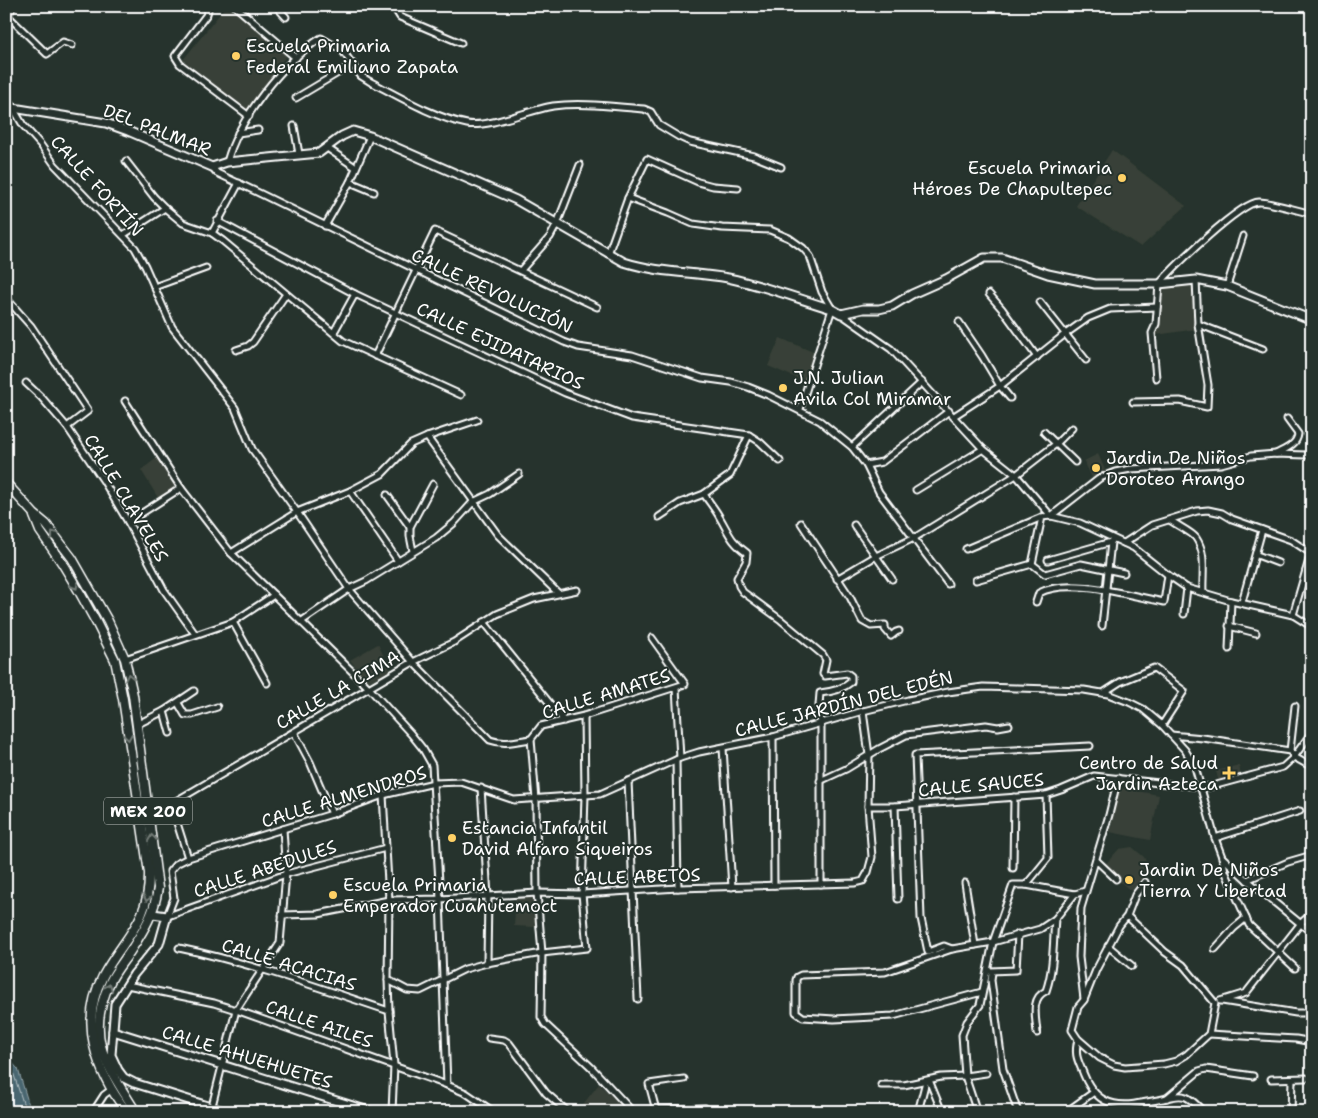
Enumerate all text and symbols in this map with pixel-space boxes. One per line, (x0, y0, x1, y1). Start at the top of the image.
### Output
place label: Escuela Primaria Federal Emiliano Zapata (246, 34, 458, 79)
marker: Escuela Primaria Federal Emiliano Zapata (230, 50, 242, 62)
street label: DEL PALMAR (100, 98, 214, 162)
street label: CALLE FORTÍN (45, 130, 149, 242)
place label: Escuela Primaria Héroes De Chapultepec (912, 156, 1112, 201)
marker: Escuela Primaria Héroes De Chapultepec (1116, 172, 1128, 184)
street label: CALLE REVOLUCIÓN (407, 243, 577, 339)
street label: CALLE EJIDATARIOS (412, 297, 588, 395)
place label: J.N. Julian Avila Col Miramar (793, 366, 952, 411)
marker: J.N. Julian Avila Col Miramar (777, 382, 789, 394)
street label: CALLE CLAVELES (78, 430, 174, 566)
place label: Jardin De Niños Doroteo Arango (1106, 446, 1246, 491)
marker: Jardin De Niños Doroteo Arango (1090, 462, 1102, 474)
one-way arrow (51, 531, 59, 540)
one-way arrow (69, 581, 79, 590)
street label: CALLE LA CIMA (272, 645, 404, 735)
street label: CALLE AMATES (539, 663, 673, 725)
street label: CALLE JARDÍN DEL EDÉN (732, 665, 956, 743)
one-way arrow (124, 673, 135, 681)
one-way arrow (123, 733, 133, 742)
place label: Centro de Salud Jardin Azteca (1079, 751, 1218, 796)
street label: CALLE ALMENDROS (259, 760, 429, 834)
marker: Centro de Salud Jardin Azteca (1222, 766, 1236, 780)
street label: CALLE SAUCES (917, 768, 1045, 802)
road number: MEX 200 (104, 798, 192, 824)
place label: Estancia Infantil David Alfaro Siqueiros (462, 816, 653, 861)
marker: Estancia Infantil David Alfaro Siqueiros (446, 832, 458, 844)
one-way arrow (147, 833, 158, 841)
street label: CALLE ABEDULES (190, 835, 340, 903)
place label: Jardin De Niños Tierra Y Libertad (1139, 858, 1287, 903)
street label: CALLE ABETOS (573, 863, 701, 891)
place label: Escuela Primaria Emperador Cuahutemoct (343, 873, 558, 918)
marker: Jardin De Niños Tierra Y Libertad (1123, 874, 1135, 886)
marker: Escuela Primaria Emperador Cuahutemoct (327, 889, 339, 901)
one-way arrow (142, 894, 153, 903)
street label: CALLE ACACIAS (219, 933, 359, 997)
one-way arrow (102, 983, 113, 992)
street label: CALLE AILES (262, 994, 376, 1054)
street label: CALLE AHUEHUETES (159, 1020, 335, 1094)

